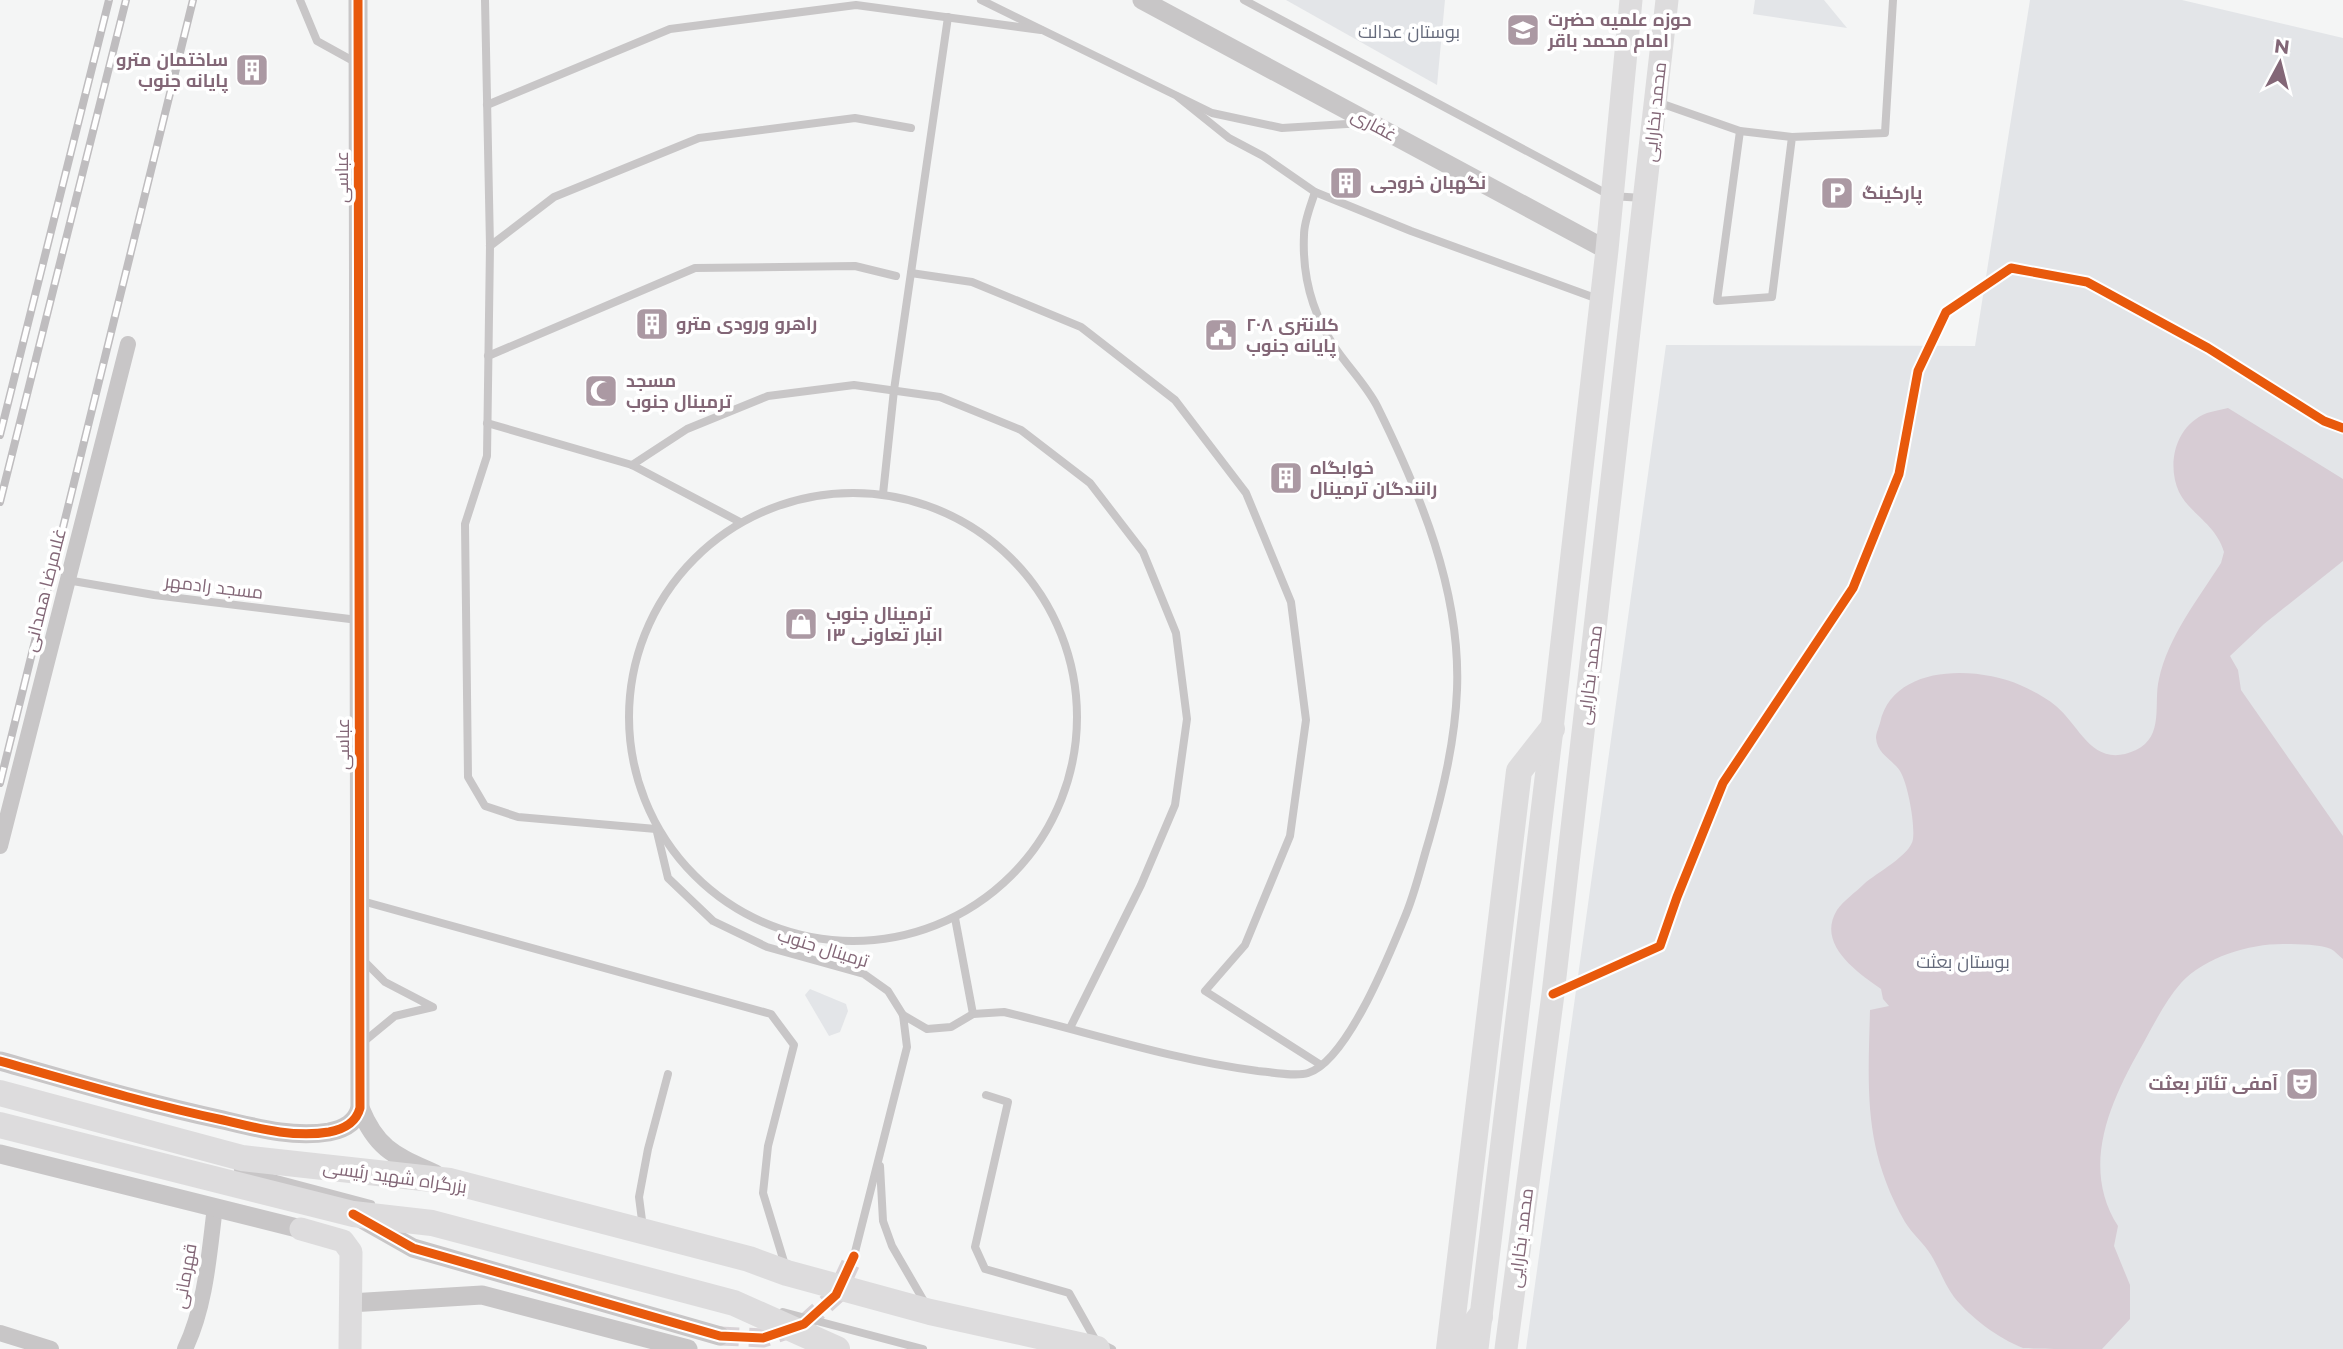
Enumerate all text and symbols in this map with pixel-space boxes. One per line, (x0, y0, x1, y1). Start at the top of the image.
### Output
place label: حوزه علمیه حضرت امام محمد باقر (1547, 9, 1692, 53)
school or university icon: حوزه علمیه حضرت امام محمد باقر (1504, 11, 1542, 49)
park label: بوستان عدالت (1358, 21, 1460, 43)
north arrow (2245, 28, 2315, 98)
text: N (2273, 34, 2291, 59)
place label: ساختمان مترو پایانه جنوب (116, 49, 228, 93)
building icon: ساختمان مترو پایانه جنوب (233, 51, 271, 89)
street label: محمد بخارایی (1639, 61, 1671, 163)
street label: غفاری (1347, 104, 1401, 146)
street label: عباسی (331, 151, 353, 203)
building icon: نگهبان خروجی (1327, 164, 1365, 202)
place label: نگهبان خروجی (1370, 172, 1486, 194)
parking icon: پارکینگ (1818, 174, 1856, 212)
place label: پارکینگ (1862, 182, 1923, 205)
building icon: راهرو ورودی مترو (633, 305, 671, 343)
place label: راهرو ورودی مترو (676, 313, 817, 335)
place label: کلانتری ۲۰۸ پایانه جنوب (1246, 314, 1339, 358)
public building icon: کلانتری ۲۰۸ پایانه جنوب (1202, 316, 1240, 354)
place label: مسجد ترمینال جنوب (626, 370, 732, 413)
mosque icon: مسجد ترمینال جنوب (582, 372, 620, 410)
place label: خوابگاه رانندگان ترمینال (1310, 457, 1437, 500)
building icon: خوابگاه رانندگان ترمینال (1267, 459, 1305, 497)
street label: غلامرضا همدانی (19, 526, 71, 654)
street label: مسجد رادمهر (162, 570, 265, 604)
place label: ترمینال جنوب انبار تعاونی ۱۳ (826, 603, 943, 646)
shop icon: ترمینال جنوب انبار تعاونی ۱۳ (782, 605, 820, 643)
street label: محمد بخارایی (1573, 624, 1607, 726)
street label: عباسی (332, 718, 354, 770)
street label: ترمینال جنوب (775, 924, 871, 972)
park label: بوستان بعثت (1916, 951, 2010, 973)
theatre icon: آمفی تئاتر بعثت (2283, 1065, 2321, 1103)
place label: آمفی تئاتر بعثت (2149, 1073, 2278, 1095)
street label: بزرگراه شهید رئیسی (322, 1156, 468, 1198)
street label: محمد بخارایی (1504, 1187, 1538, 1289)
street label: قهرمانی (168, 1242, 202, 1310)

